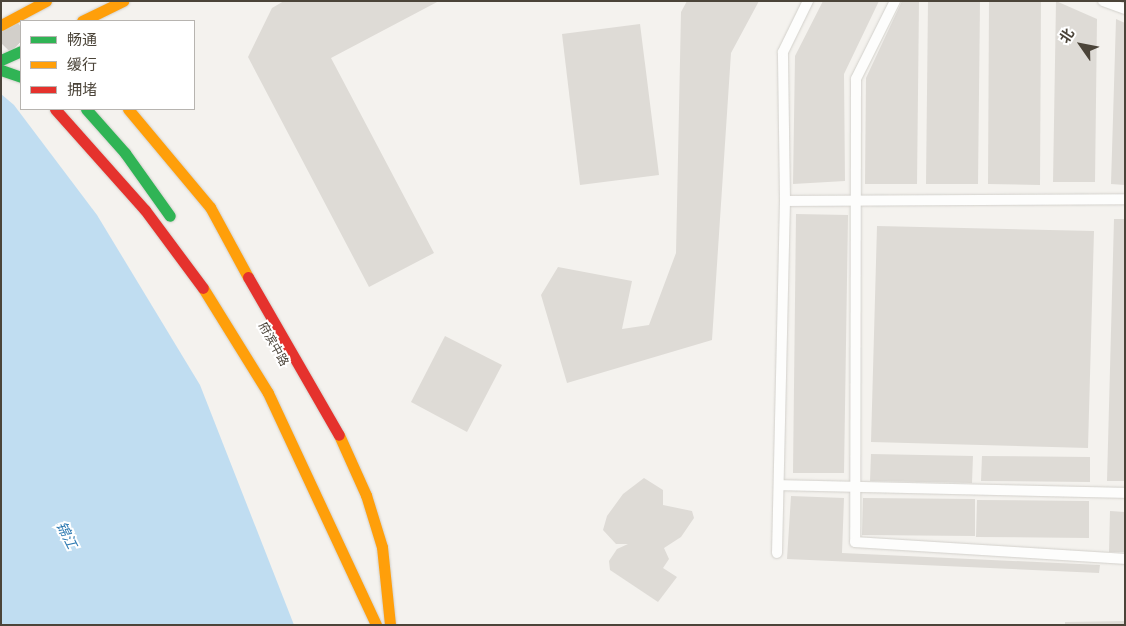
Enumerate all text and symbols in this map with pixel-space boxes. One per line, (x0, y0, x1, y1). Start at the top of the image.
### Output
legend (20, 20, 195, 110)
north arrow (1056, 20, 1106, 70)
text: 北 (1057, 26, 1079, 47)
text: 畅通 (67, 32, 97, 51)
text: 缓行 (67, 57, 97, 76)
text: 拥堵 (67, 82, 97, 101)
street label: 府滨中路 (254, 321, 290, 369)
water label: 锦江 (51, 520, 79, 552)

